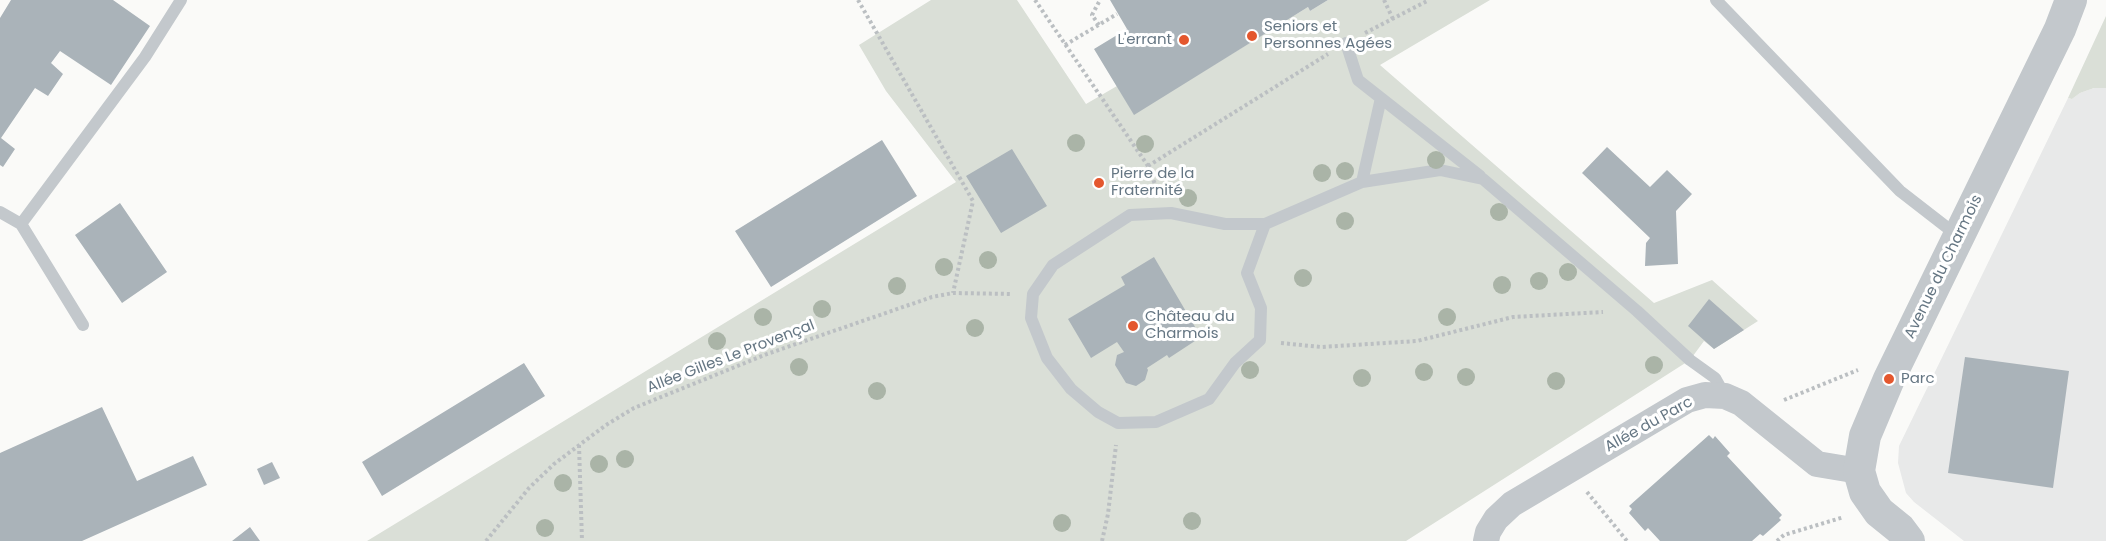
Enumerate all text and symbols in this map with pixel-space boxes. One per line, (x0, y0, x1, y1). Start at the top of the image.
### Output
place label: Seniors et Personnes Agées (1264, 18, 1392, 53)
marker: Seniors et Personnes Agées (1245, 29, 1259, 43)
place label: L'errant (1117, 31, 1172, 49)
marker: L'errant (1177, 33, 1191, 47)
place label: Pierre de la Fraternité (1111, 165, 1194, 200)
marker: Pierre de la Fraternité (1092, 176, 1106, 190)
street label: Avenue du Charmois (1901, 192, 1987, 342)
place label: Château du Charmois (1145, 308, 1235, 343)
street label: Allée Gilles Le Provençal (645, 317, 817, 397)
marker: Château du Charmois (1126, 319, 1140, 333)
place label: Parc (1901, 370, 1935, 388)
marker: Parc (1882, 372, 1896, 386)
street label: Allée du Parc (1602, 394, 1696, 456)

